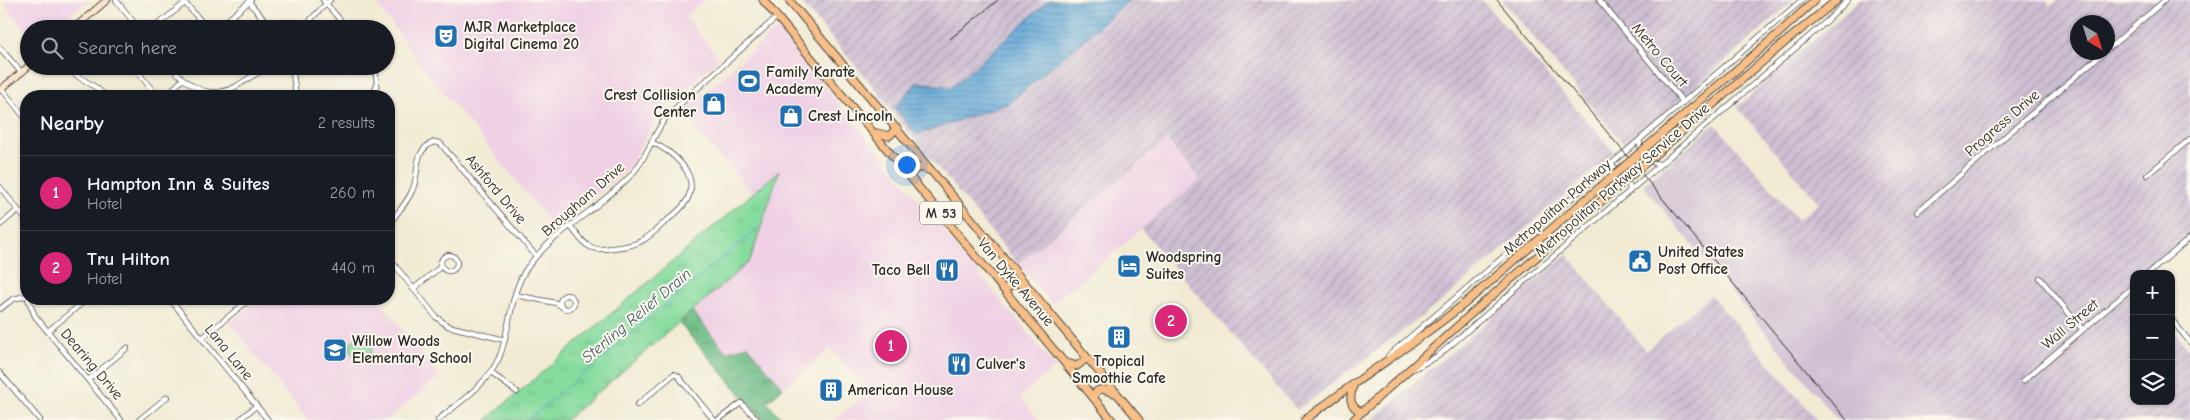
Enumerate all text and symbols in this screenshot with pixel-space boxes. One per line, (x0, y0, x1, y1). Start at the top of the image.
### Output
north arrow (2070, 15, 2115, 60)
place label: MJR Marketplace Digital Cinema 20 (464, 18, 579, 53)
street label: Metro Court (1628, 19, 1692, 91)
search box (20, 20, 395, 75)
theatre icon: MJR Marketplace Digital Cinema 20 (433, 23, 459, 49)
icon: search (38, 34, 66, 62)
text: Search here (78, 37, 177, 59)
place label: Family Karate Academy (766, 63, 855, 98)
sports icon: Family Karate Academy (736, 68, 762, 94)
street label: Progress Drive (1961, 85, 2043, 160)
place label: Crest Collision Center (604, 86, 696, 121)
shop icon: Crest Collision Center (701, 91, 727, 117)
street label: Metropolitan Parkway Service Drive (1531, 99, 1713, 261)
shop icon: Crest Lincoln (778, 103, 804, 129)
place label: Crest Lincoln (808, 107, 893, 125)
text: Nearby (40, 111, 104, 135)
text: 2 results (318, 114, 375, 132)
street label: Ashford Drive (462, 150, 531, 228)
your location (894, 152, 920, 178)
street label: Metropolitan Parkway (1499, 155, 1615, 259)
street label: Brougham Drive (538, 158, 629, 240)
text: Hampton Inn & Suites (87, 173, 270, 195)
text: 1 (53, 184, 59, 202)
text: 260 m (330, 184, 375, 202)
text: Hotel (87, 195, 123, 213)
road number: M 53 (920, 202, 962, 224)
street label: Van Dyke Avenue (974, 234, 1058, 330)
place label: United States Post Office (1658, 243, 1744, 278)
text: Tru Hilton (87, 248, 170, 270)
place label: Woodspring Suites (1146, 248, 1222, 283)
public building icon: United States Post Office (1627, 248, 1653, 274)
hotel icon: Woodspring Suites (1116, 253, 1142, 279)
restaurant icon: Taco Bell (934, 257, 960, 283)
text: 2 (52, 259, 60, 277)
text: 440 m (331, 259, 375, 277)
place label: Taco Bell (872, 261, 930, 279)
water label: Sterling Relief Drain (578, 265, 695, 367)
text: Hotel (87, 270, 123, 288)
map controls (2130, 270, 2175, 405)
button: + (2130, 270, 2175, 315)
street label: Wall Street (2038, 295, 2103, 353)
pin: 2 (1155, 302, 1187, 340)
button: − (2130, 315, 2175, 360)
street label: Lana Lane (201, 320, 257, 384)
building icon: Tropical Smoothie Cafe (1106, 324, 1132, 350)
street label: Dearing Drive (57, 325, 127, 404)
pin: 1 (875, 327, 907, 365)
place label: Willow Woods Elementary School (352, 332, 472, 367)
school or university icon: Willow Woods Elementary School (322, 337, 348, 363)
restaurant icon: Culver's (946, 351, 972, 377)
place label: Tropical Smoothie Cafe (1072, 352, 1166, 387)
place label: Culver's (976, 355, 1025, 373)
button: layers (2130, 360, 2175, 405)
building icon: American House (818, 377, 844, 403)
place label: American House (848, 381, 953, 399)

